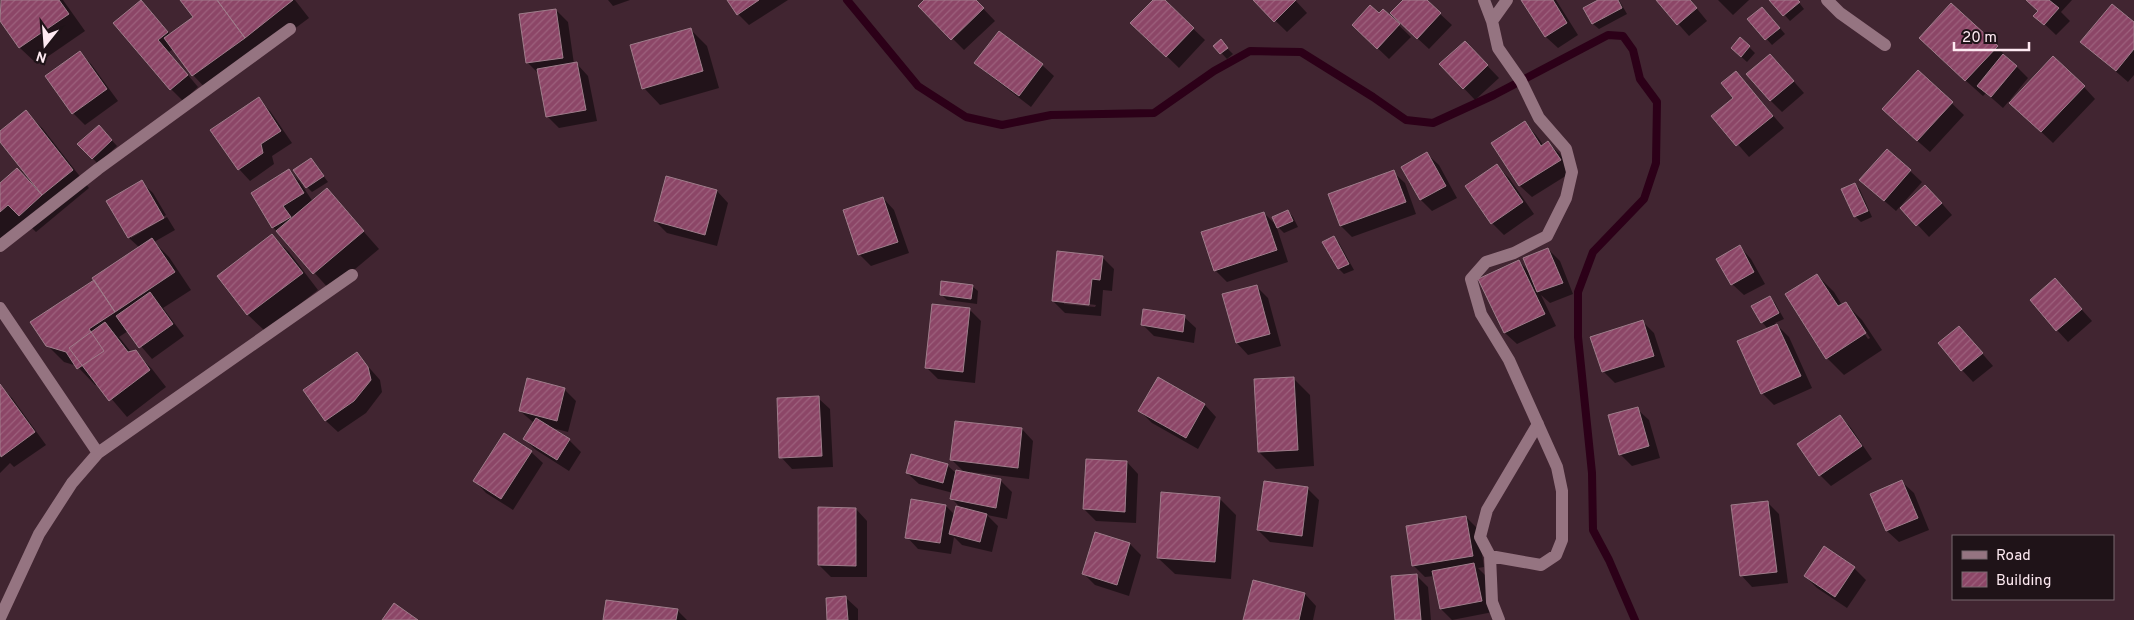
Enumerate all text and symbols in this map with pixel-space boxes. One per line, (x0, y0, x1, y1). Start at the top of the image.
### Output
north arrow (20, 20, 70, 70)
scale bar (1954, 20, 2029, 52)
text: 20 m (1962, 29, 1997, 48)
text: N (34, 46, 49, 66)
legend (1952, 535, 2114, 600)
text: Road (1996, 547, 2031, 566)
text: Building (1996, 572, 2051, 591)

